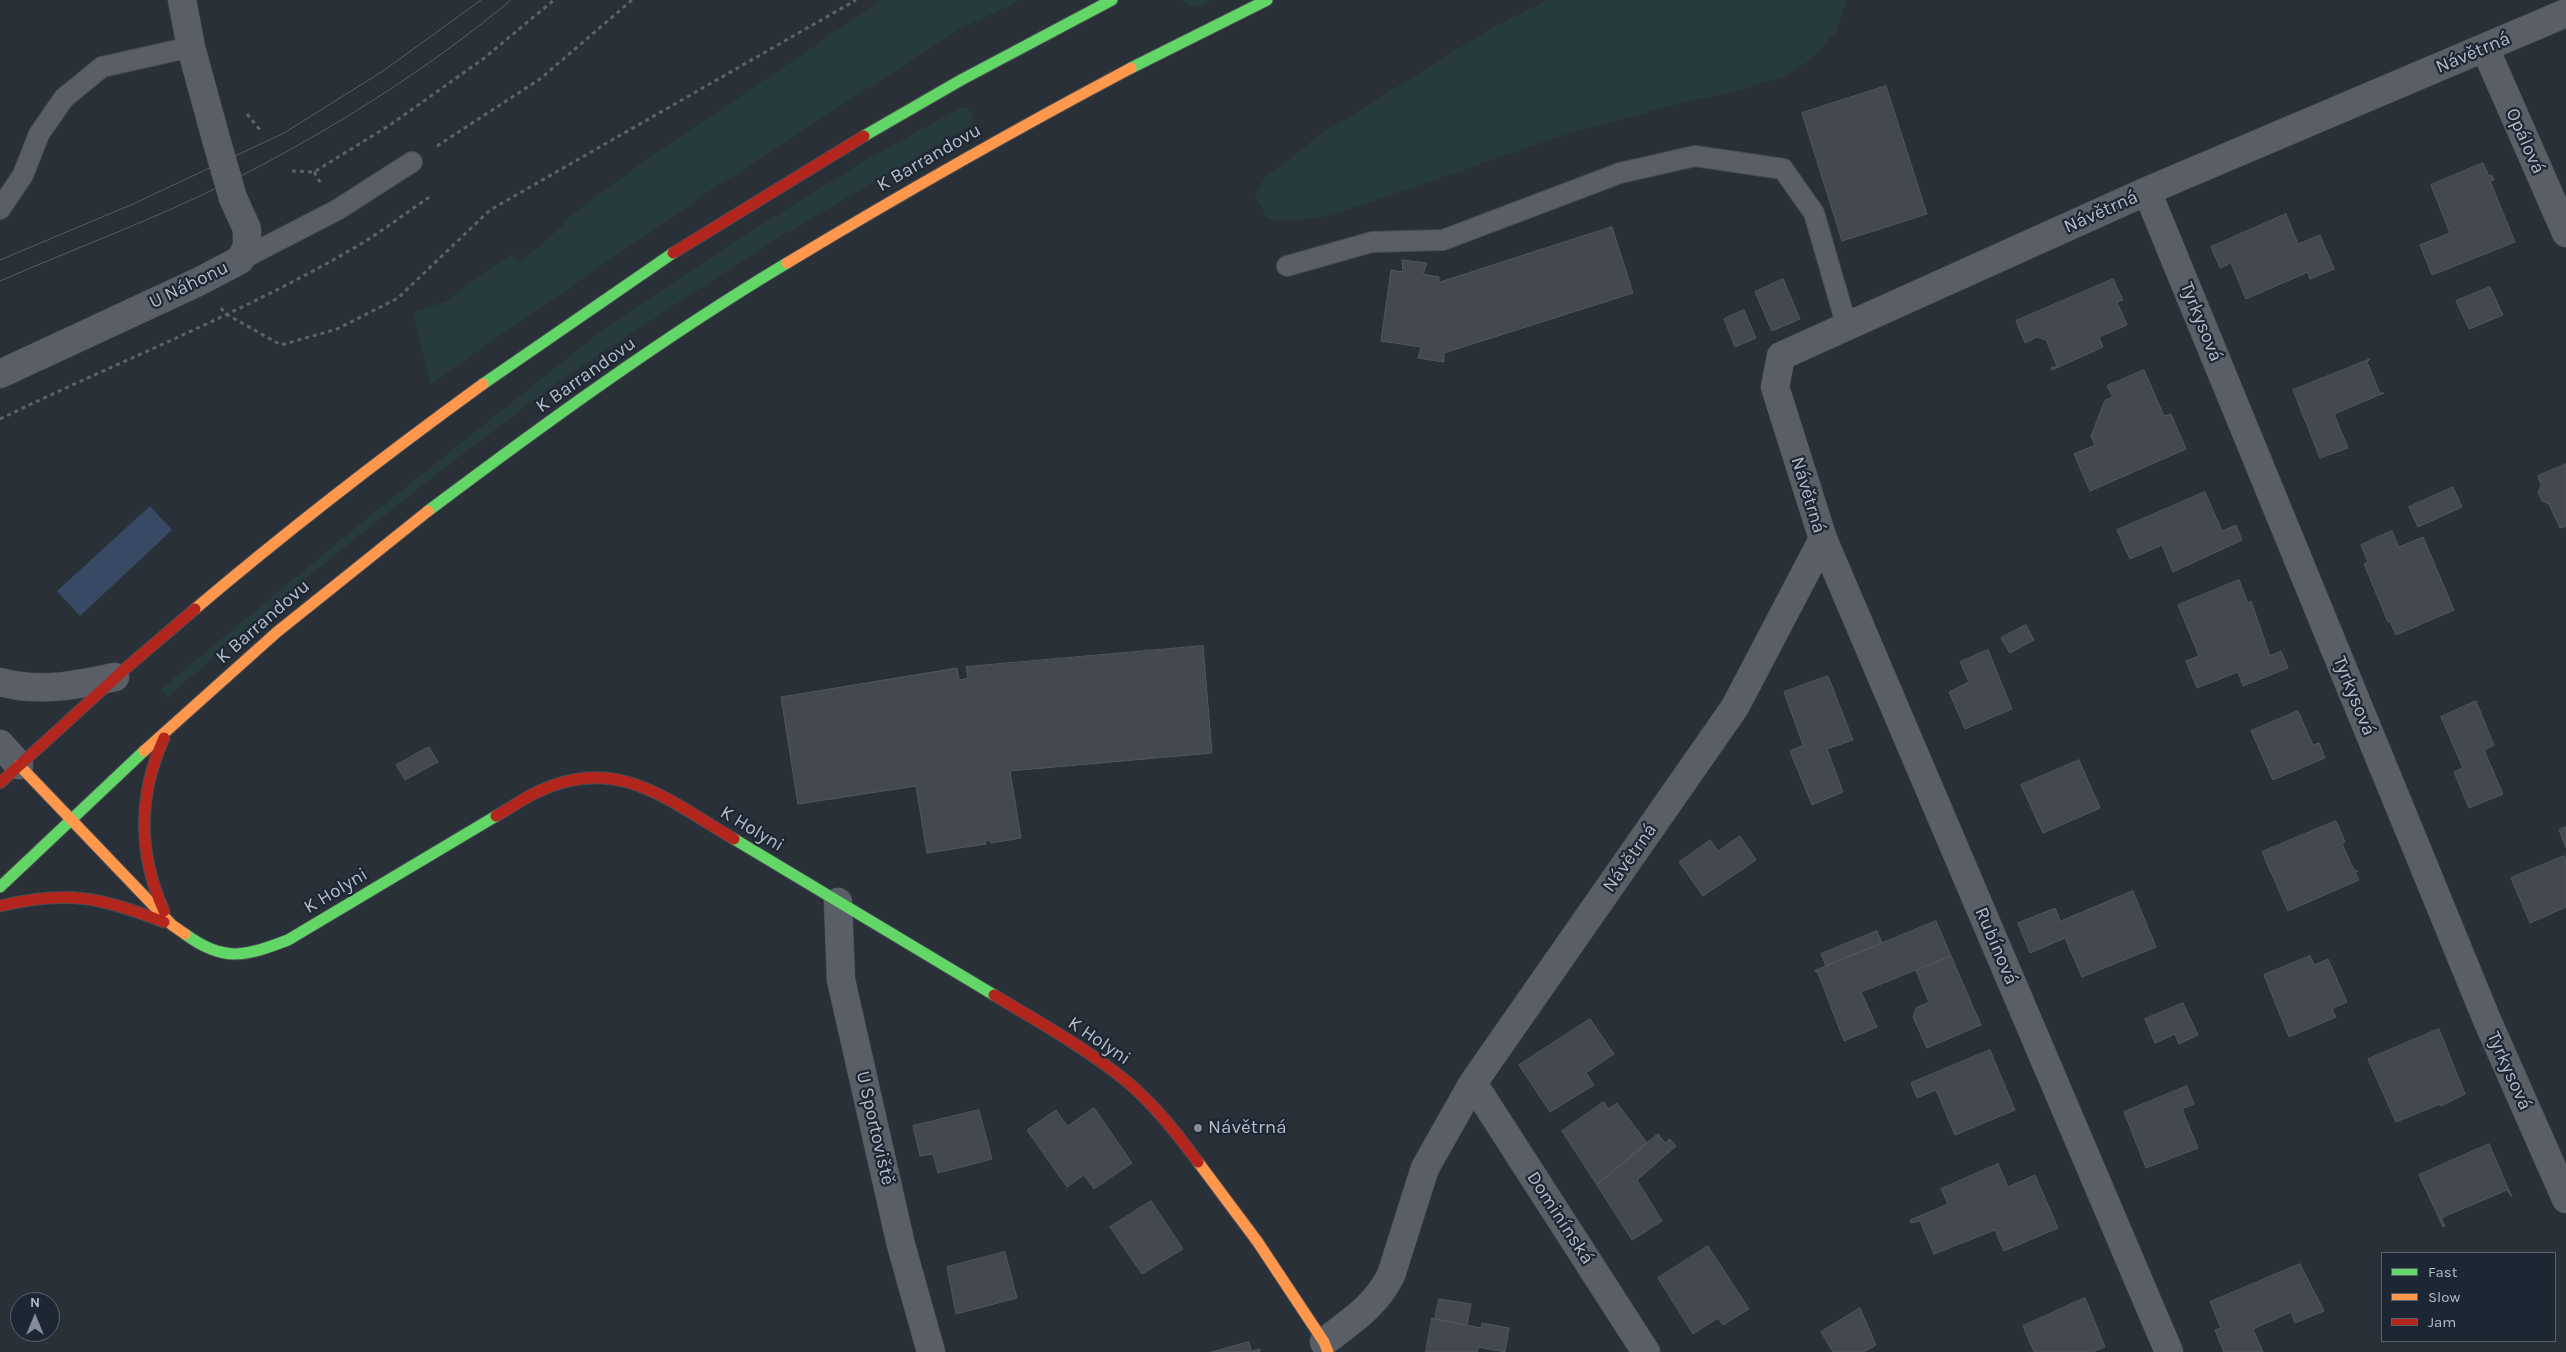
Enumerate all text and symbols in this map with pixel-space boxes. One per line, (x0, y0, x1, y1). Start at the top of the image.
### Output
street label: Návětrná (2432, 27, 2514, 79)
street label: Opálová (2500, 105, 2550, 177)
street label: K Barrandovu (873, 119, 985, 197)
street label: Návětrná (2060, 186, 2142, 238)
street label: U Náhonu (146, 256, 232, 314)
street label: Tyrkysová (2175, 279, 2227, 365)
street label: K Barrandovu (532, 332, 640, 418)
street label: Návětrná (1786, 454, 1830, 536)
street label: K Barrandovu (211, 575, 315, 669)
street label: Tyrkysová (2328, 653, 2380, 739)
street label: K Holyni (716, 801, 788, 857)
street label: Návětrná (1598, 819, 1662, 897)
street label: K Holyni (300, 863, 372, 919)
street label: Rubínová (1970, 904, 2022, 988)
street label: K Holyni (1063, 1012, 1135, 1070)
street label: Tyrkysová (2482, 1028, 2536, 1114)
street label: U Sportoviště (851, 1069, 899, 1187)
place label: Návětrná (1208, 1117, 1287, 1139)
marker: Návětrná (1192, 1122, 1204, 1134)
street label: Dominínská (1522, 1167, 1598, 1269)
legend (2381, 1252, 2556, 1342)
text: Fast (2428, 1263, 2457, 1281)
text: Slow (2428, 1288, 2460, 1306)
north arrow (10, 1292, 60, 1342)
text: N (30, 1294, 40, 1311)
text: Jam (2428, 1313, 2456, 1331)

